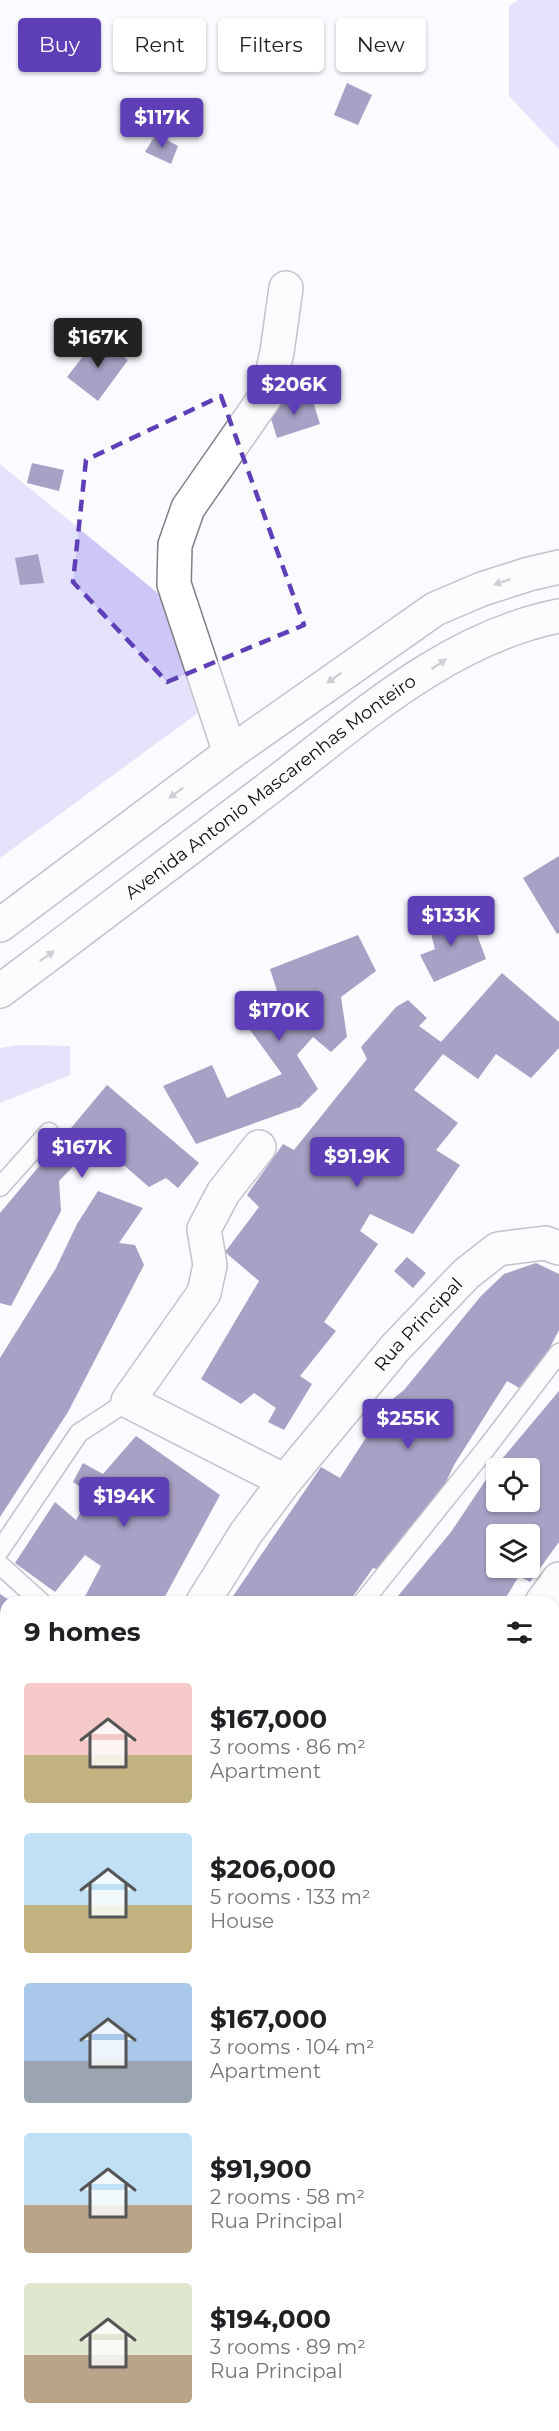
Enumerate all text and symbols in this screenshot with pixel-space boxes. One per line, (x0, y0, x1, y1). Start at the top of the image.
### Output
chip: Buy (18, 18, 101, 72)
chip: Rent (113, 18, 206, 72)
chip: Filters (218, 18, 324, 72)
chip: New (336, 18, 426, 72)
pin: $117K (120, 98, 204, 149)
text: $117K (134, 105, 190, 129)
pin: $167K (56, 318, 140, 369)
text: $167K (68, 325, 128, 349)
pin: $206K (252, 365, 336, 416)
text: $206K (261, 372, 327, 396)
one-way arrow (493, 578, 511, 587)
one-way arrow (431, 658, 447, 670)
street label: Avenida Antonio Mascarenhas Monteiro (121, 670, 420, 904)
one-way arrow (327, 672, 343, 684)
one-way arrow (169, 786, 184, 798)
pin: $133K (409, 896, 493, 947)
text: $133K (422, 903, 480, 927)
one-way arrow (39, 950, 55, 962)
pin: $170K (237, 991, 321, 1042)
text: $170K (249, 998, 309, 1022)
pin: $167K (40, 1128, 124, 1179)
text: $167K (52, 1135, 112, 1159)
pin: $91.9K (308, 1137, 406, 1188)
text: $91.9K (324, 1144, 390, 1168)
street label: Rua Principal (370, 1273, 467, 1376)
pin: $255K (366, 1399, 450, 1450)
text: $255K (376, 1406, 440, 1430)
map controls (486, 1458, 540, 1578)
button: locate (486, 1458, 540, 1512)
pin: $194K (82, 1477, 166, 1528)
text: $194K (93, 1484, 155, 1508)
button: layers (486, 1524, 540, 1578)
text: 9 homes (24, 1616, 141, 1648)
icon: filters (503, 1616, 536, 1649)
text: $167,000 (210, 1703, 327, 1735)
icon: home (72, 1707, 144, 1779)
text: 3 rooms · 86 m² (210, 1735, 366, 1759)
text: Apartment (210, 1759, 321, 1783)
text: $206,000 (210, 1853, 336, 1885)
icon: home (72, 1857, 144, 1929)
text: 5 rooms · 133 m² (210, 1885, 371, 1909)
text: House (210, 1909, 274, 1933)
text: $167,000 (210, 2003, 327, 2035)
icon: home (72, 2007, 144, 2079)
text: 3 rooms · 104 m² (210, 2035, 375, 2059)
text: Apartment (210, 2059, 321, 2083)
text: $91,900 (210, 2153, 312, 2185)
icon: home (72, 2157, 144, 2229)
text: 2 rooms · 58 m² (210, 2185, 365, 2209)
text: Rua Principal (210, 2209, 343, 2233)
text: $194,000 (210, 2303, 331, 2335)
icon: home (72, 2307, 144, 2379)
text: 3 rooms · 89 m² (210, 2335, 366, 2359)
text: Rua Principal (210, 2359, 343, 2383)

